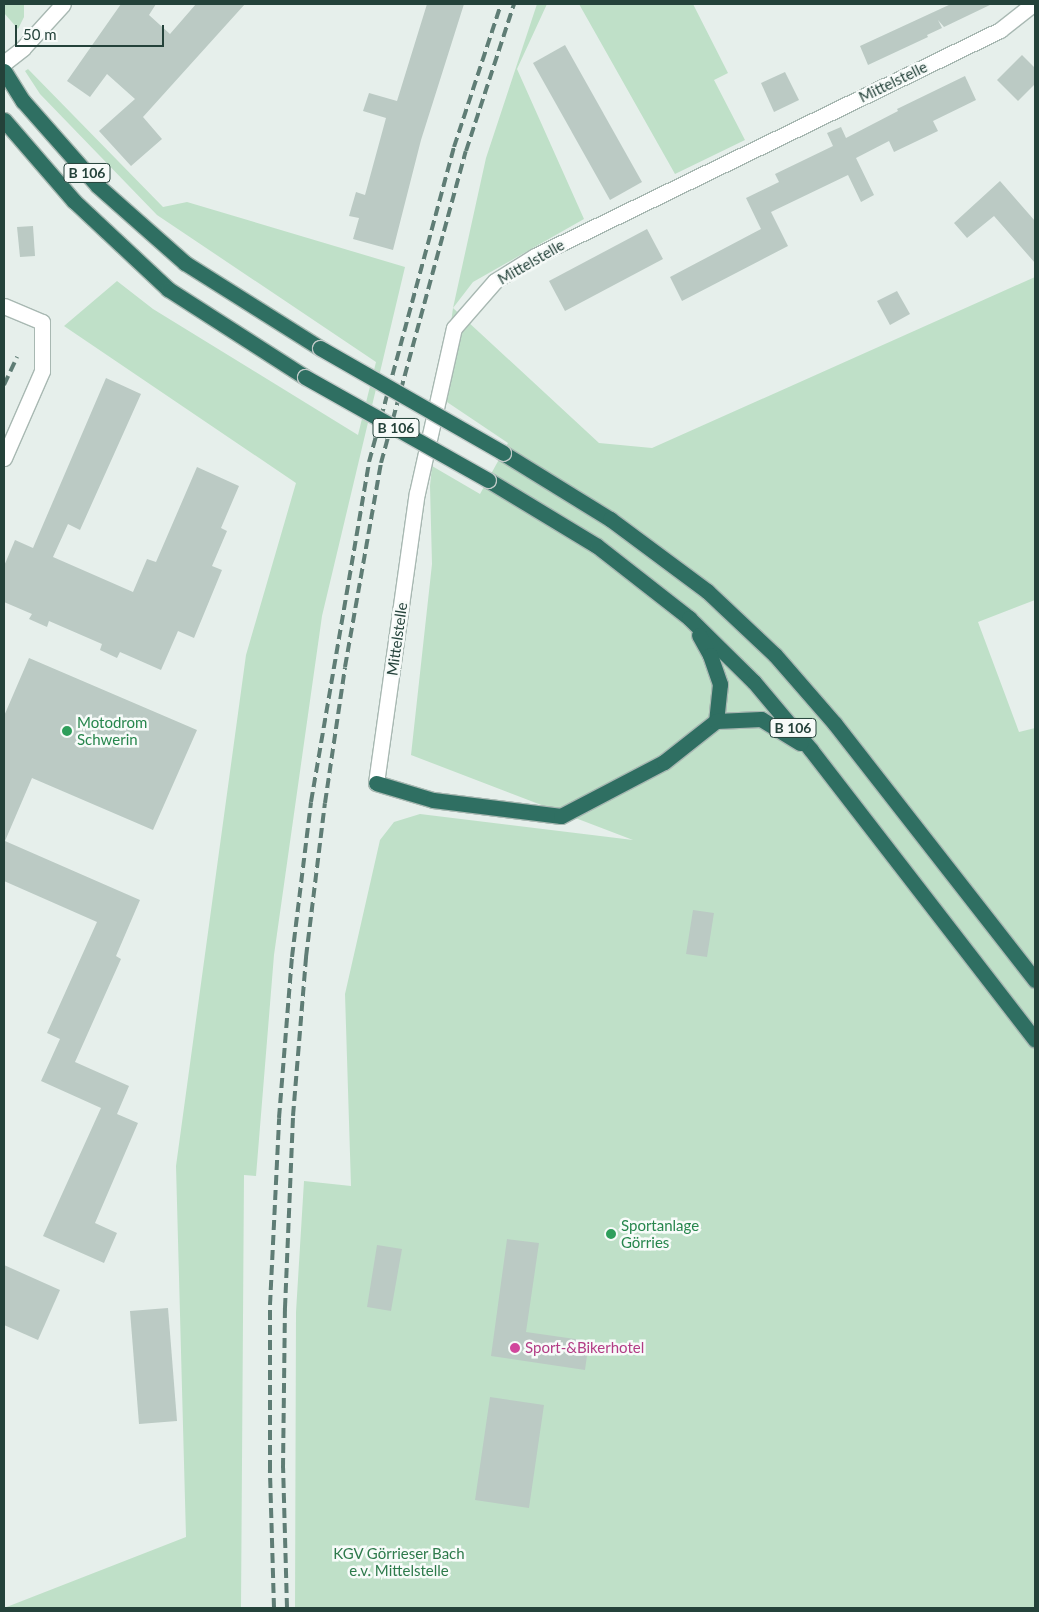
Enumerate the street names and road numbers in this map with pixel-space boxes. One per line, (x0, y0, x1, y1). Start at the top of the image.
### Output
street label: Mittelstelle (856, 58, 930, 106)
road number: B 106 (63, 162, 111, 184)
street label: Mittelstelle (495, 236, 567, 288)
road number: B 106 (372, 416, 420, 439)
street label: Mittelstelle (383, 601, 411, 677)
road number: B 106 (769, 716, 817, 740)

